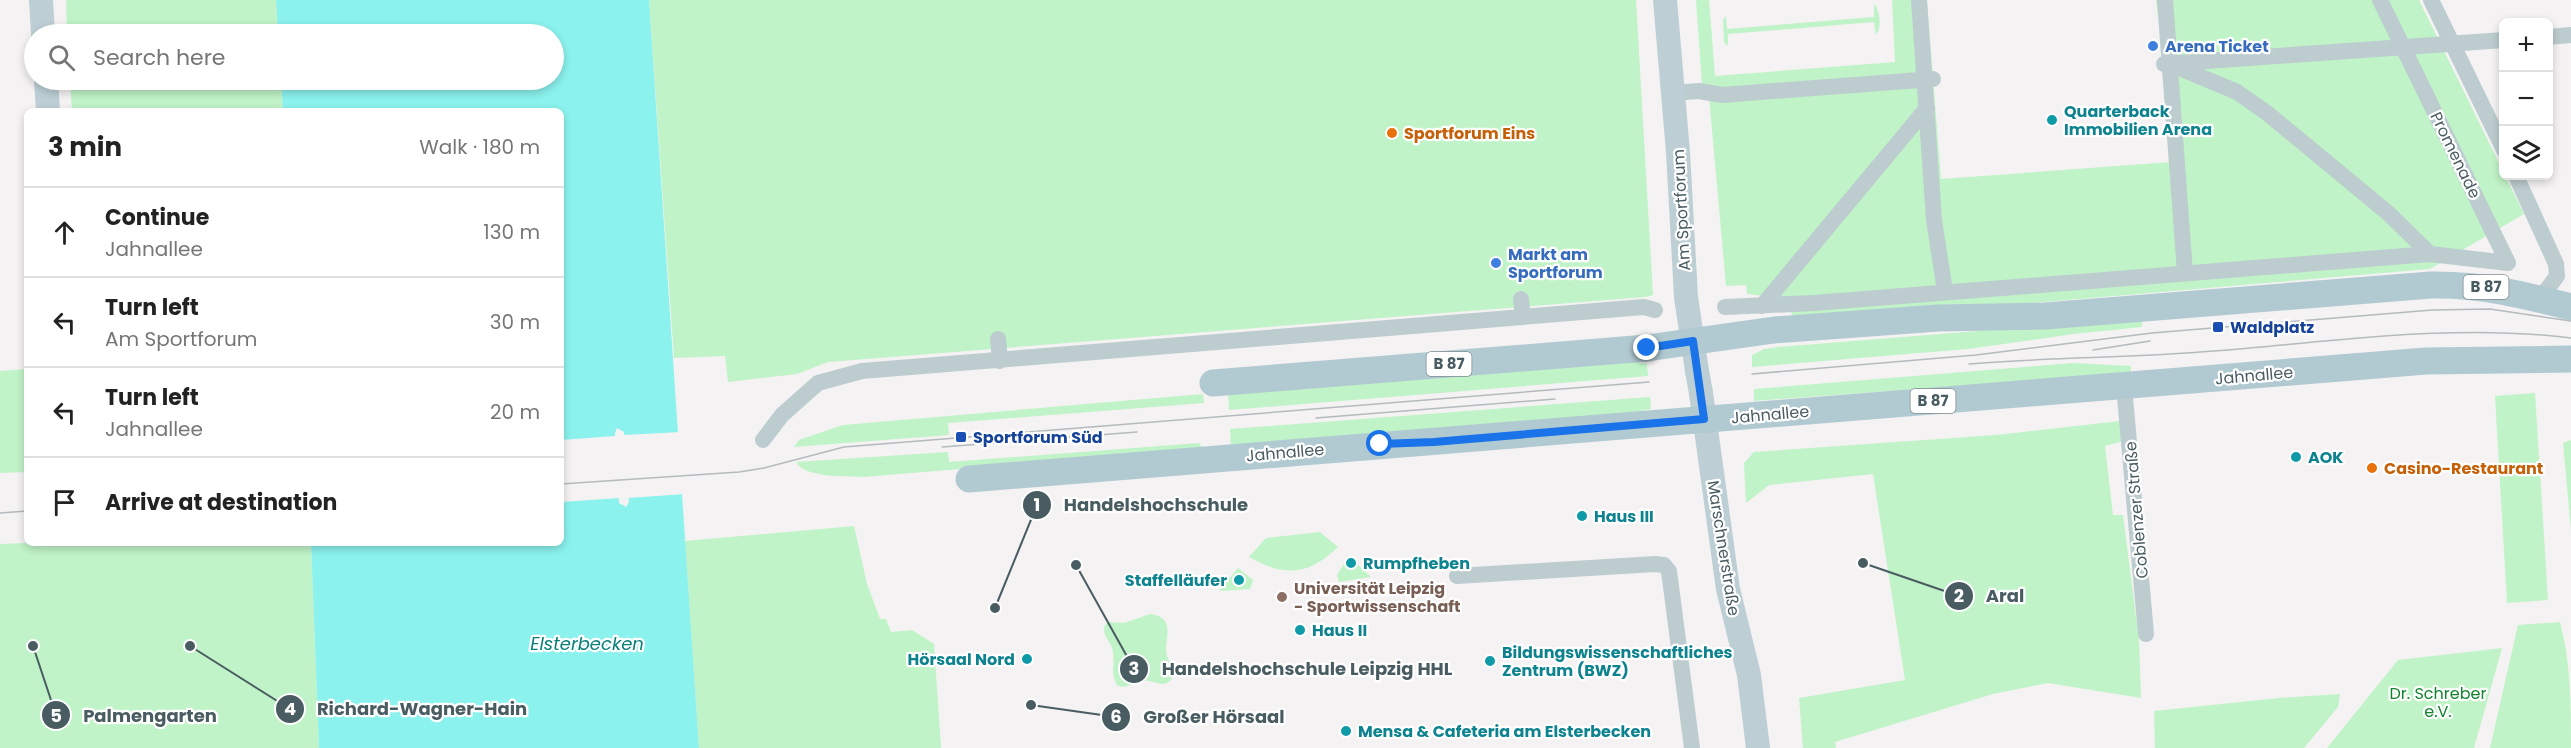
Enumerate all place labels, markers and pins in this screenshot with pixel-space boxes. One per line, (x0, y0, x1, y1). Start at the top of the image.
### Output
place label: Arena Ticket (2165, 35, 2269, 58)
marker: Arena Ticket (2146, 39, 2160, 53)
place label: Quarterback Immobilien Arena (2064, 100, 2212, 141)
marker: Quarterback Immobilien Arena (2045, 113, 2059, 127)
place label: Sportforum Eins (1404, 122, 1535, 145)
marker: Sportforum Eins (1385, 126, 1399, 140)
place label: Markt am Sportforum (1508, 243, 1603, 284)
marker: Markt am Sportforum (1489, 256, 1503, 270)
place label: Waldplatz (2230, 316, 2314, 339)
marker: Waldplatz (2211, 320, 2225, 334)
place label: Sportforum Süd (973, 426, 1103, 449)
marker: Sportforum Süd (954, 430, 968, 444)
place label: AOK (2308, 446, 2344, 469)
marker: AOK (2289, 450, 2303, 464)
place label: Casino-Restaurant (2384, 457, 2543, 480)
marker: Casino-Restaurant (2365, 461, 2379, 475)
callout: Handelshochschule (1022, 487, 1261, 523)
place label: Haus III (1594, 505, 1654, 528)
marker: Haus III (1575, 509, 1589, 523)
place label: Rumpfheben (1363, 552, 1470, 575)
marker: Rumpfheben (1344, 556, 1358, 570)
place label: Staffelläufer (1125, 569, 1227, 592)
marker: Staffelläufer (1232, 573, 1246, 587)
place label: Universität Leipzig - Sportwissenschaft (1294, 577, 1461, 618)
callout: Aral (1944, 578, 2036, 614)
marker: Universität Leipzig - Sportwissenschaft (1275, 590, 1289, 604)
place label: Haus II (1312, 619, 1367, 642)
marker: Haus II (1293, 623, 1307, 637)
place label: Bildungswissenschaftliches Zentrum (BWZ) (1502, 641, 1733, 682)
place label: Hörsaal Nord (908, 648, 1015, 671)
callout: Handelshochschule Leipzig HHL (1119, 651, 1464, 687)
marker: Hörsaal Nord (1020, 652, 1034, 666)
marker: Bildungswissenschaftliches Zentrum (BWZ) (1483, 654, 1497, 668)
callout: Richard-Wagner-Hain (275, 691, 539, 727)
callout: Palmengarten (41, 697, 229, 733)
callout: Großer Hörsaal (1101, 699, 1296, 735)
place label: Mensa & Cafeteria am Elsterbecken (1358, 720, 1651, 743)
marker: Mensa & Cafeteria am Elsterbecken (1339, 724, 1353, 738)

